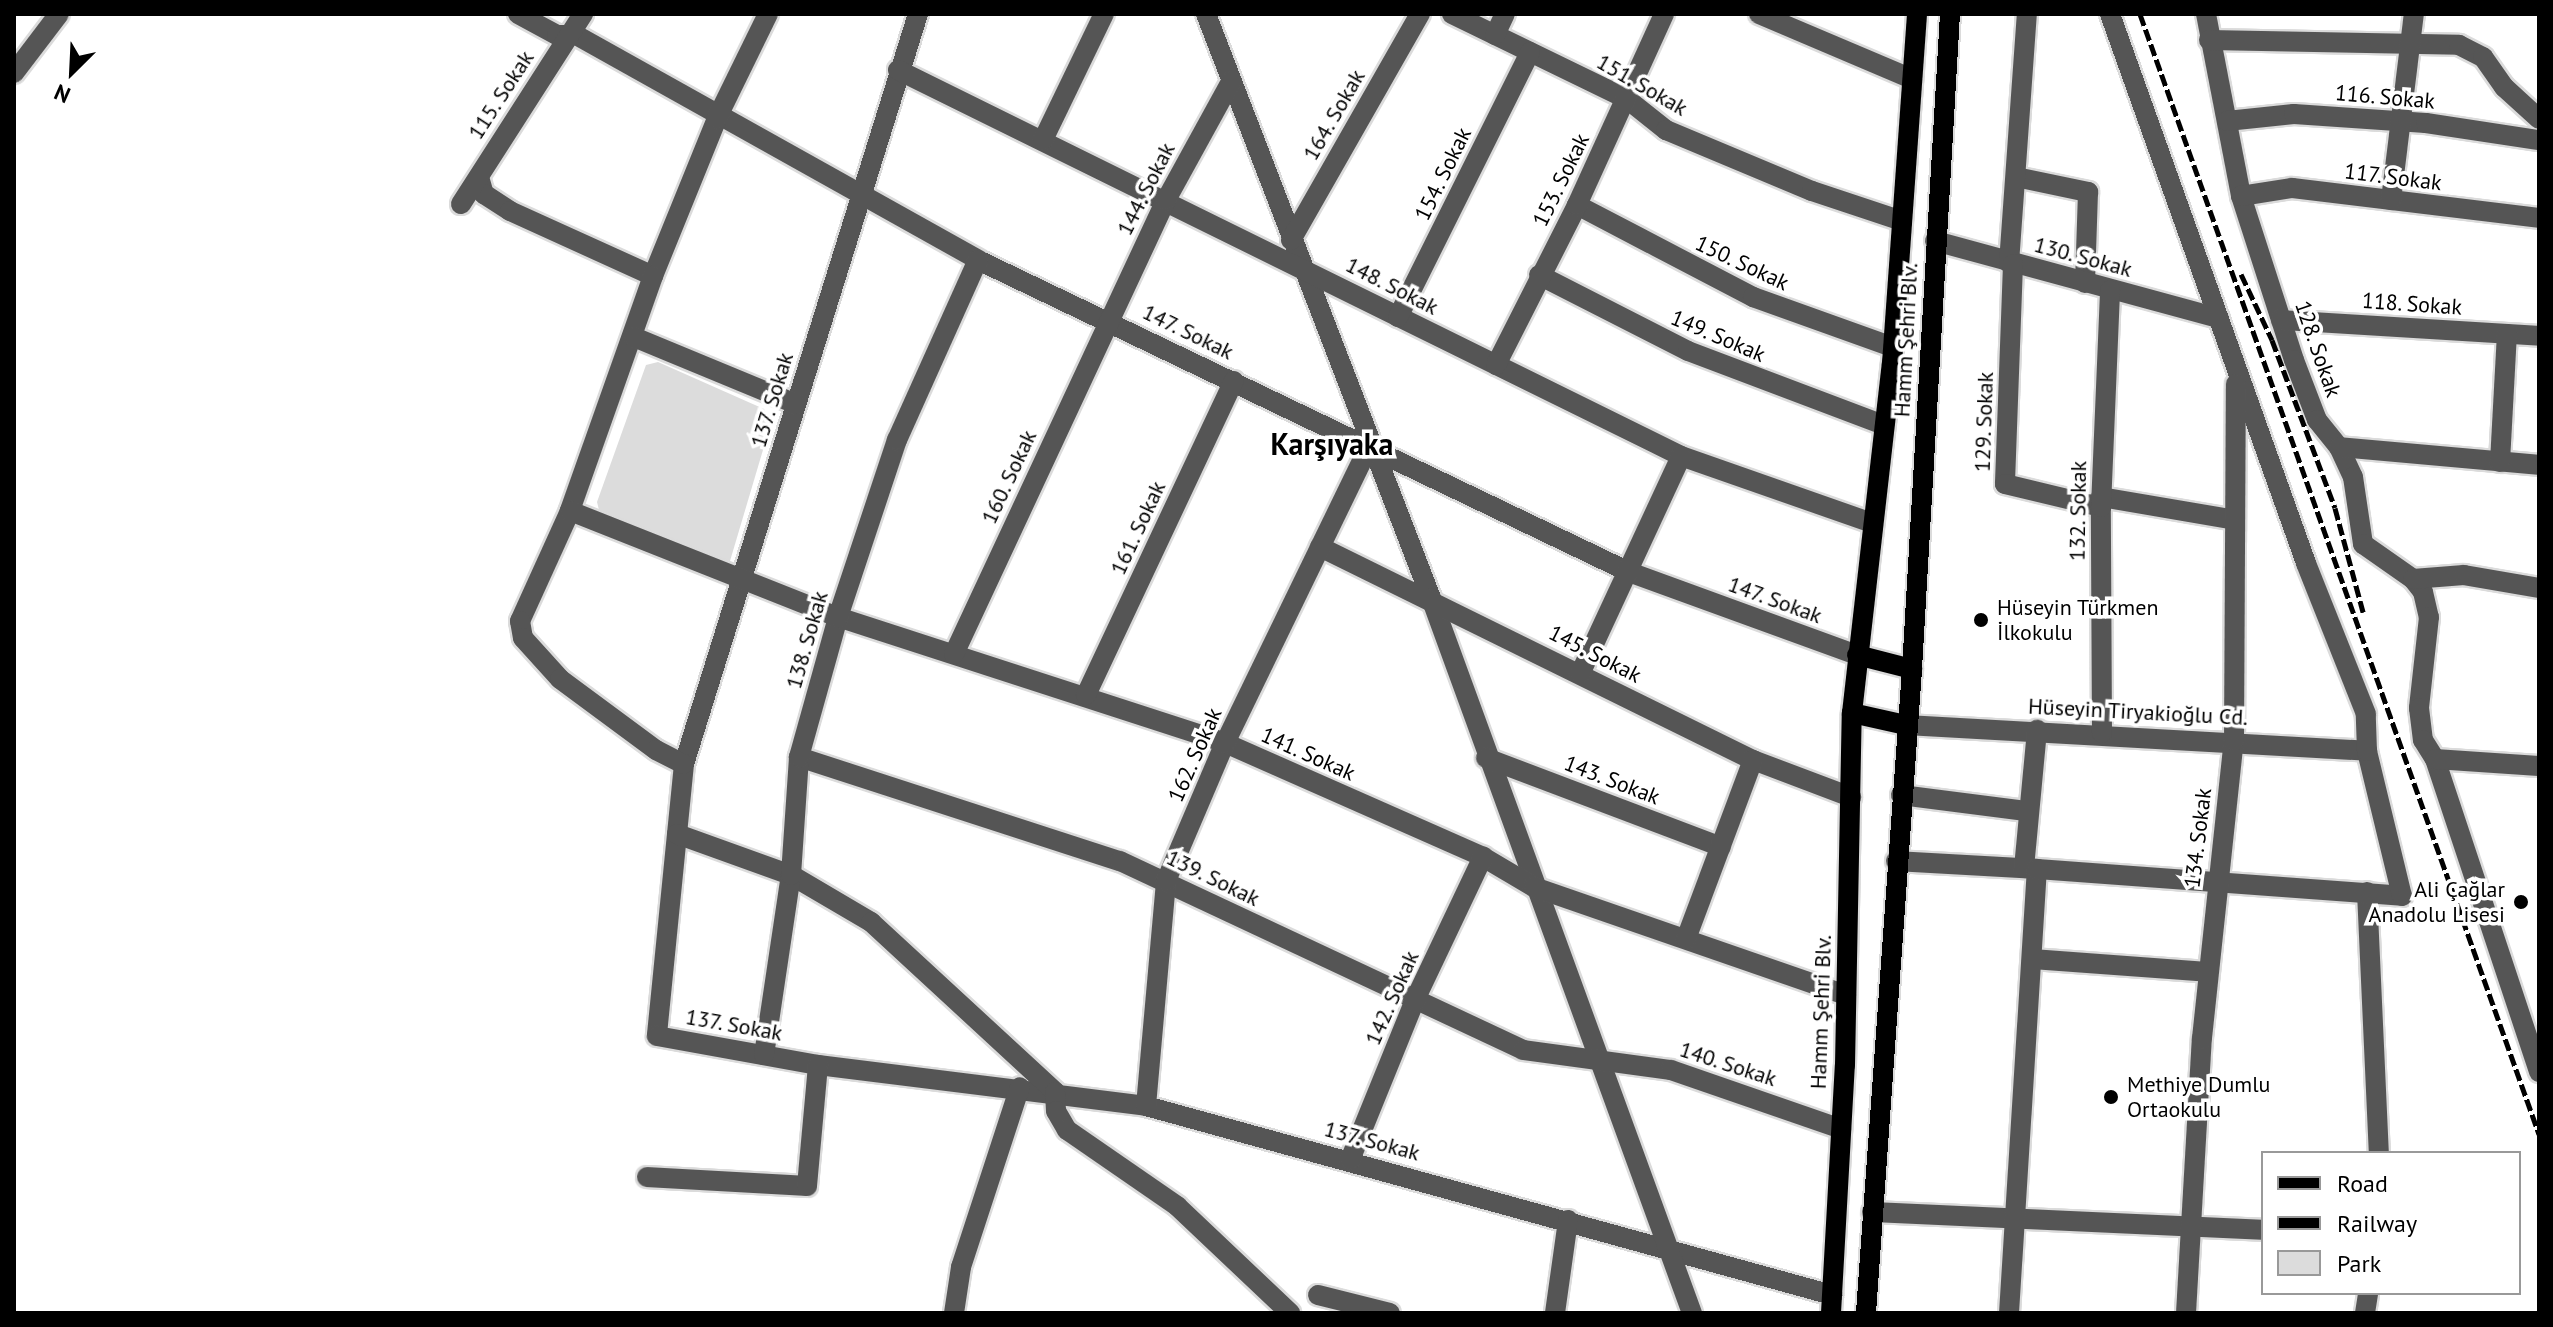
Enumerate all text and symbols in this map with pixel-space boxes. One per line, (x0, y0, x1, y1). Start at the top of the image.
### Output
north arrow (32, 32, 112, 112)
street label: 115. Sokak (462, 45, 540, 145)
street label: 151. Sokak (1591, 48, 1693, 122)
street label: 164. Sokak (1297, 64, 1371, 166)
text: N (50, 78, 75, 110)
street label: 116. Sokak (2333, 79, 2437, 115)
street label: 154. Sokak (1409, 122, 1477, 226)
street label: 153. Sokak (1527, 128, 1595, 232)
street label: 144. Sokak (1111, 138, 1181, 240)
street label: 117. Sokak (2342, 158, 2444, 196)
street label: 150. Sokak (1690, 229, 1794, 297)
street label: 130. Sokak (2030, 231, 2136, 283)
street label: 148. Sokak (1341, 251, 1443, 321)
street label: Hamm Şehri Blv. (1889, 262, 1923, 418)
street label: 118. Sokak (2360, 287, 2464, 321)
street label: 128. Sokak (2289, 296, 2347, 402)
street label: 147. Sokak (1137, 298, 1239, 366)
street label: 149. Sokak (1666, 304, 1770, 368)
street label: 137. Sokak (745, 349, 799, 451)
street label: 129. Sokak (1969, 371, 1999, 473)
street label: 160. Sokak (975, 425, 1043, 529)
district label: Karşıyaka (1271, 426, 1393, 462)
street label: 132. Sokak (2064, 460, 2092, 562)
street label: 161. Sokak (1104, 476, 1172, 580)
street label: 147. Sokak (1724, 571, 1826, 629)
street label: 138. Sokak (780, 587, 834, 693)
place label: Hüseyin Türkmen İlkokulu (1997, 594, 2159, 646)
marker: Hüseyin Türkmen İlkokulu (1972, 611, 1990, 629)
street label: 145. Sokak (1544, 619, 1646, 689)
street label: Hüseyin Tiryakioğlu Cd. (2027, 693, 2249, 731)
street label: 162. Sokak (1162, 703, 1228, 807)
street label: 141. Sokak (1256, 721, 1360, 787)
street label: 143. Sokak (1560, 749, 1664, 811)
street label: 134. Sokak (2179, 786, 2217, 890)
street label: 139. Sokak (1161, 844, 1265, 912)
place label: Ali Çağlar Anadolu Lisesi (2369, 876, 2505, 928)
marker: Ali Çağlar Anadolu Lisesi (2512, 893, 2530, 911)
street label: Hamm Şehri Blv. (1805, 934, 1837, 1090)
street label: 142. Sokak (1359, 946, 1425, 1050)
street label: 137. Sokak (683, 1003, 785, 1047)
street label: 140. Sokak (1675, 1036, 1781, 1092)
place label: Methiye Dumlu Ortaokulu (2127, 1071, 2270, 1122)
marker: Methiye Dumlu Ortaokulu (2102, 1088, 2120, 1106)
street label: 137. Sokak (1320, 1115, 1424, 1167)
legend (2261, 1151, 2521, 1295)
text: Road (2337, 1168, 2388, 1199)
text: Railway (2337, 1208, 2417, 1239)
text: Park (2337, 1248, 2381, 1279)

